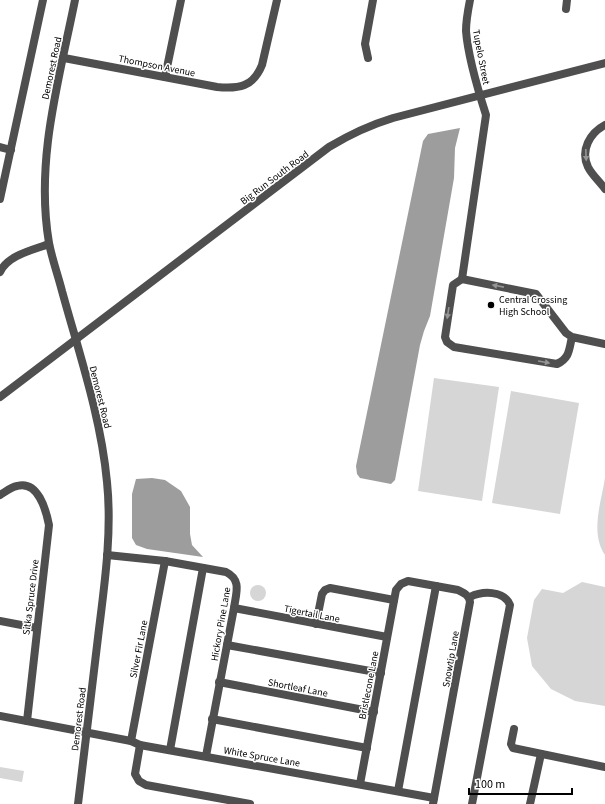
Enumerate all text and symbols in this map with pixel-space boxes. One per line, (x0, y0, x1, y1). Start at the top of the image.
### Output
street label: Tupelo Street (469, 28, 493, 87)
street label: Demorest Road (38, 35, 65, 101)
street label: Thompson Avenue (117, 52, 196, 80)
street label: Big Run South Road (237, 147, 312, 208)
one-way arrow (583, 149, 590, 162)
one-way arrow (492, 283, 504, 289)
place label: Central Crossing High School (499, 293, 567, 319)
marker: Central Crossing High School (486, 300, 496, 310)
one-way arrow (445, 307, 451, 319)
one-way arrow (538, 359, 550, 365)
street label: Demorest Road (85, 365, 115, 430)
street label: Sitka Spruce Drive (19, 559, 43, 636)
street label: Hickory Pine Lane (208, 586, 234, 662)
street label: Tigertail Lane (283, 602, 341, 626)
street label: Silver Fir Lane (127, 619, 151, 679)
street label: Snowtip Lane (439, 630, 463, 689)
street label: Bristlecone Lane (356, 650, 382, 720)
street label: Shortleaf Lane (267, 675, 329, 701)
street label: Demorest Road (68, 687, 90, 752)
street label: White Spruce Lane (222, 743, 301, 771)
scale bar (469, 770, 572, 796)
text: 100 m (475, 776, 505, 793)

